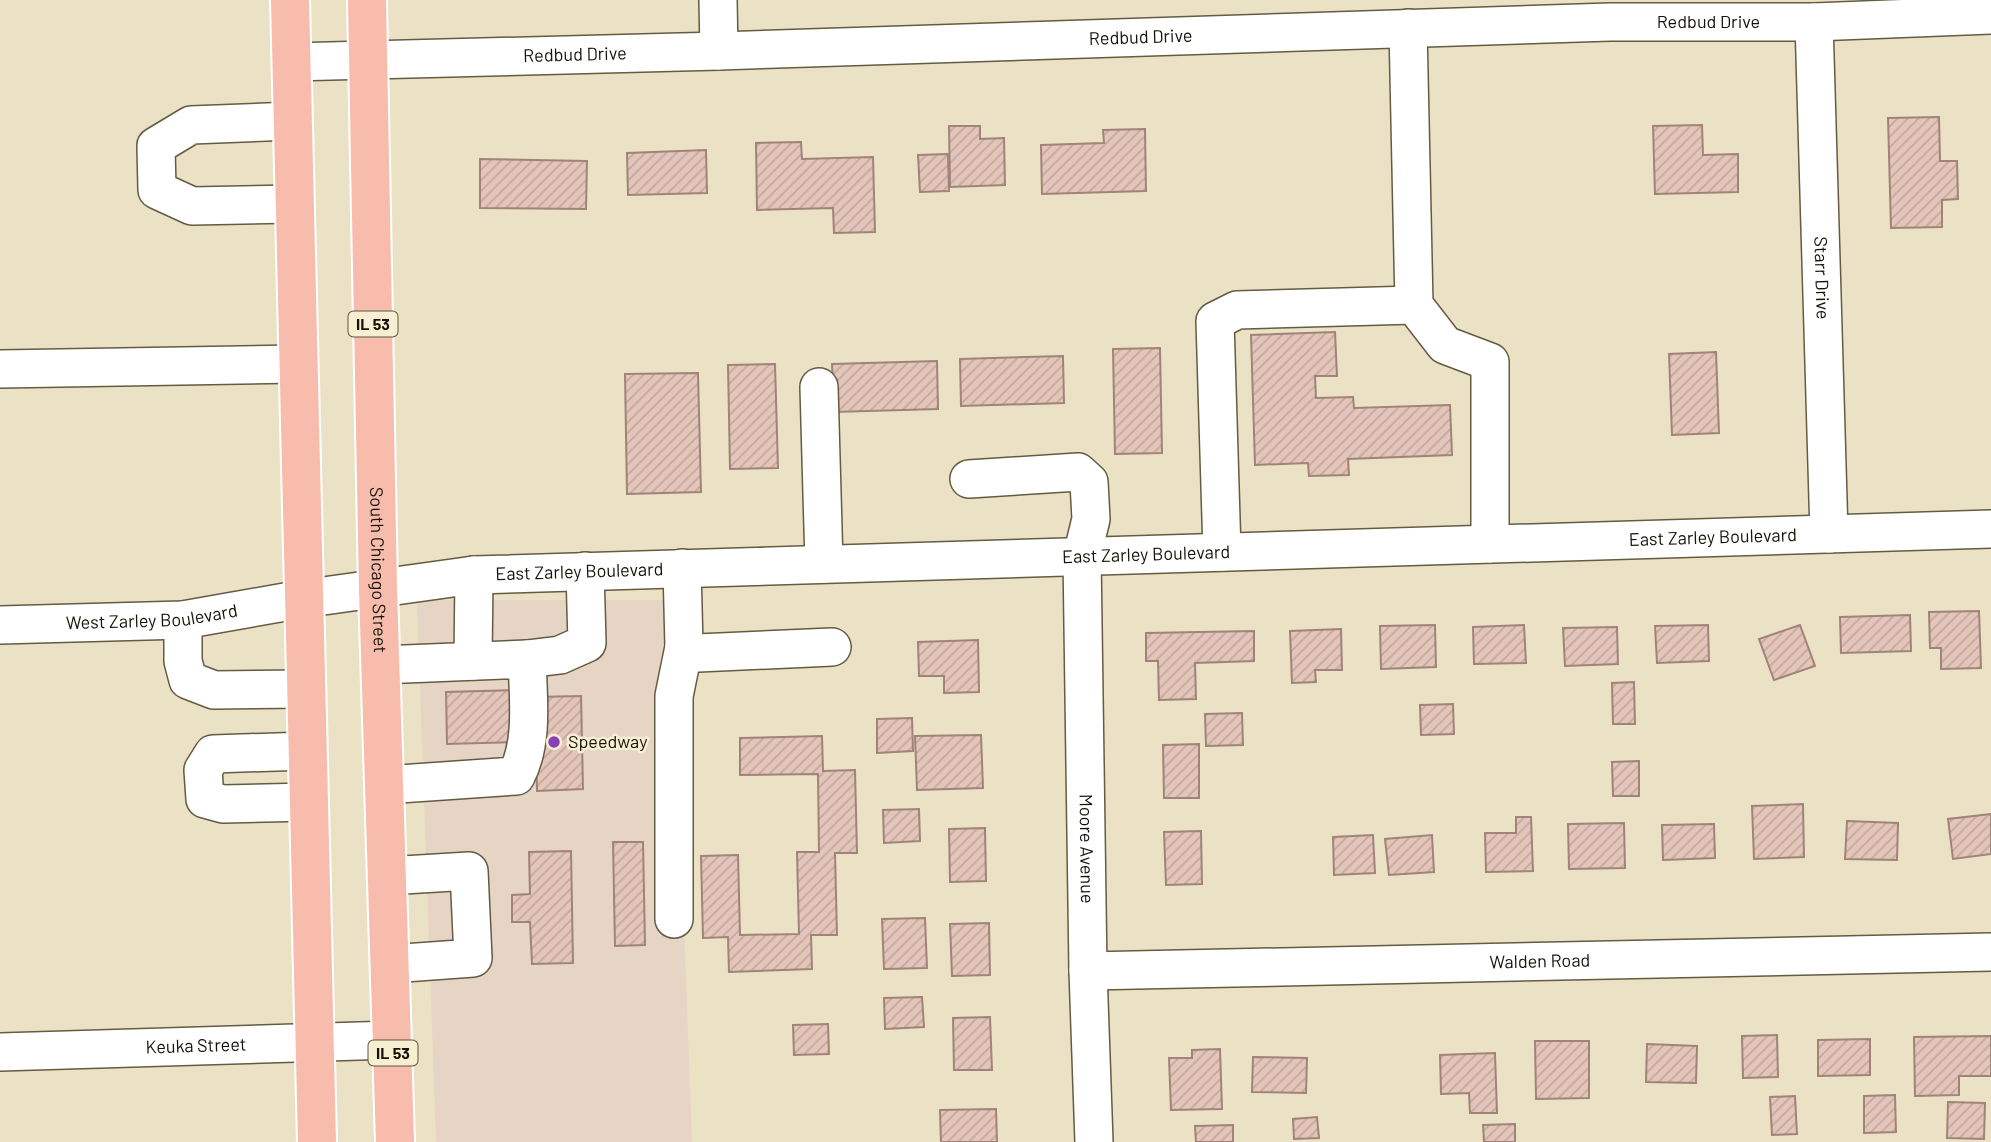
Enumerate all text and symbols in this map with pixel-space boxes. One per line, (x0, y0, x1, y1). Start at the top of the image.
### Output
street label: Redbud Drive (1657, 10, 1760, 32)
street label: Redbud Drive (1089, 24, 1193, 49)
street label: Redbud Drive (523, 41, 627, 66)
street label: Starr Drive (1810, 236, 1835, 320)
road number: IL 53 (348, 312, 398, 336)
street label: South Chicago Street (366, 487, 392, 653)
street label: East Zarley Boulevard (1628, 523, 1797, 550)
street label: East Zarley Boulevard (1062, 540, 1230, 567)
street label: East Zarley Boulevard (495, 557, 664, 584)
street label: West Zarley Boulevard (65, 599, 239, 633)
place label: Speedway (568, 730, 648, 752)
marker: Speedway (546, 734, 562, 750)
street label: Moore Avenue (1075, 794, 1099, 904)
street label: Walden Road (1489, 948, 1591, 973)
street label: Keuka Street (145, 1032, 247, 1058)
road number: IL 53 (368, 1040, 418, 1065)

